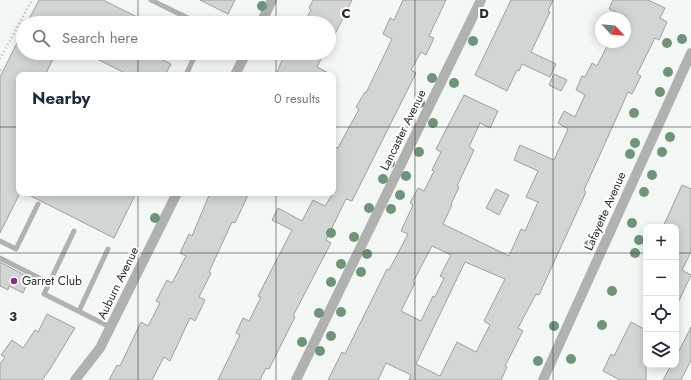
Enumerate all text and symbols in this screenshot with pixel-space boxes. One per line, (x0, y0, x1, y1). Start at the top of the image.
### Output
text: C (341, 4, 351, 23)
text: D (479, 4, 489, 23)
north arrow (595, 12, 631, 48)
search box (16, 16, 336, 60)
icon: search (30, 27, 52, 49)
text: Search here (62, 27, 138, 49)
text: Nearby (32, 86, 90, 110)
street label: Lancaster Avenue (376, 87, 430, 173)
text: 0 results (274, 89, 320, 108)
street label: Lafayette Avenue (580, 169, 630, 253)
map controls (643, 224, 679, 368)
button: + (643, 224, 679, 260)
street label: Auburn Avenue (93, 244, 143, 322)
button: − (643, 260, 679, 296)
place label: Garret Club (22, 272, 82, 290)
marker: Garret Club (9, 276, 19, 286)
button: locate (643, 296, 679, 332)
text: 3 (9, 307, 17, 326)
button: layers (643, 332, 679, 368)

